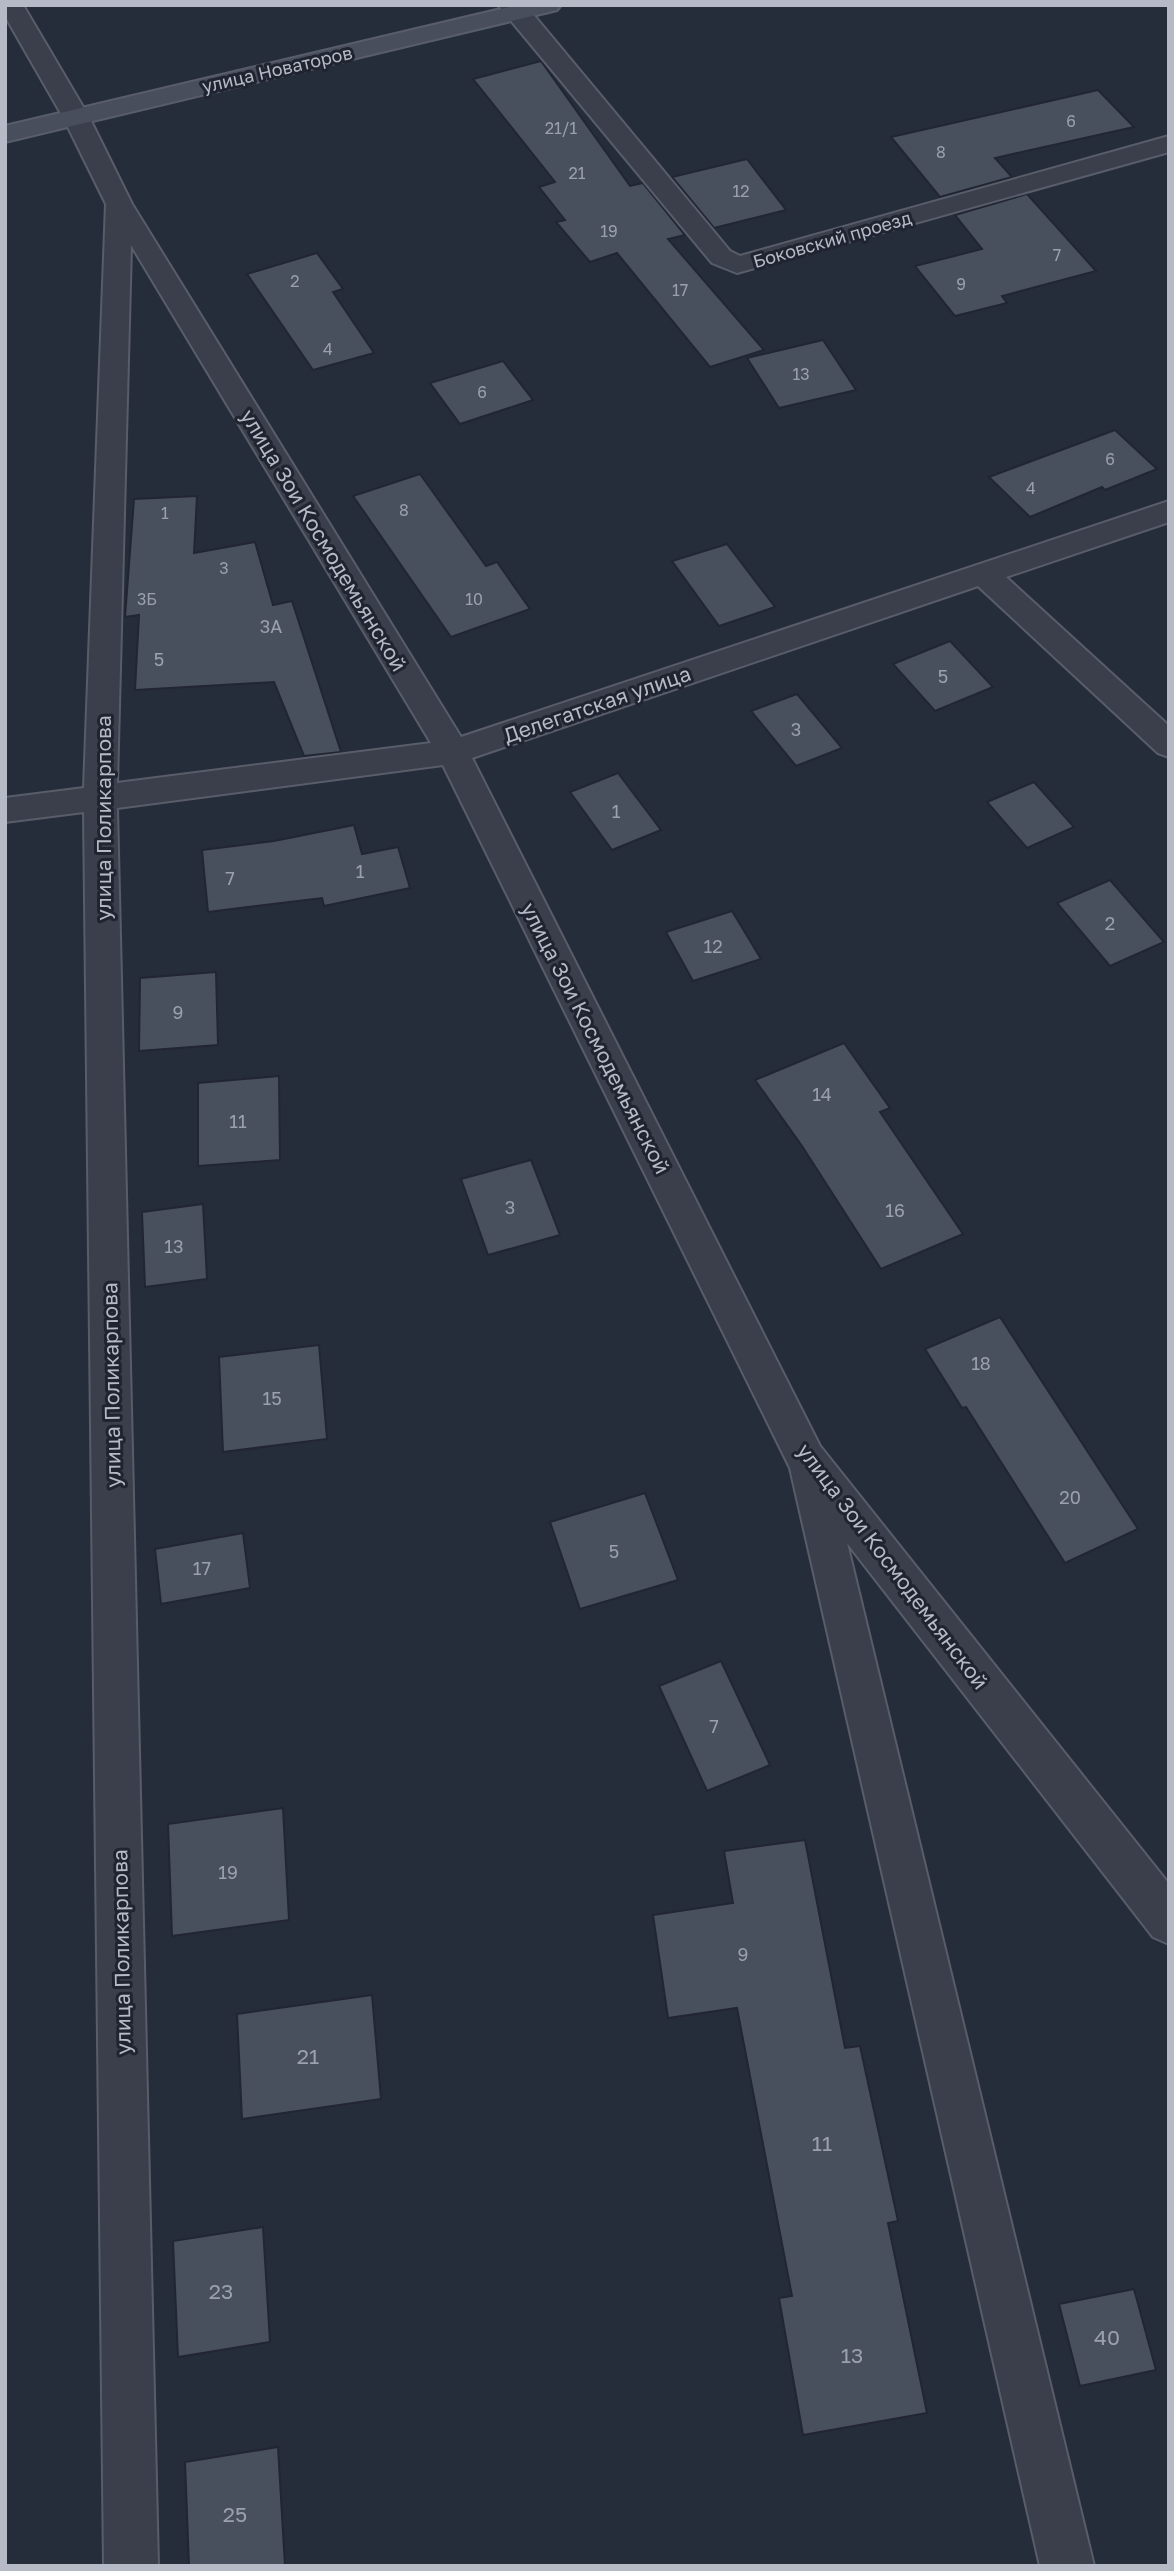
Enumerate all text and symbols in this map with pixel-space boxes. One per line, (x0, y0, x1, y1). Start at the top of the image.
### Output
street label: улица Новаторов (200, 41, 354, 97)
house number: 6 (1066, 111, 1076, 131)
house number: 21/1 (545, 118, 577, 138)
house number: 8 (936, 142, 946, 162)
house number: 21 (568, 163, 586, 183)
house number: 12 (732, 181, 750, 201)
street label: Боковский проезд (750, 206, 914, 272)
house number: 19 (600, 221, 618, 241)
house number: 7 (1053, 245, 1061, 265)
house number: 2 (290, 271, 300, 291)
house number: 9 (956, 274, 966, 294)
house number: 17 (672, 280, 688, 300)
house number: 4 (323, 339, 333, 359)
house number: 13 (792, 364, 810, 384)
house number: 6 (477, 382, 487, 402)
street label: улица Зои Космодемьянской (235, 404, 413, 676)
house number: 6 (1105, 449, 1115, 469)
house number: 4 (1026, 478, 1036, 498)
house number: 8 (399, 500, 409, 520)
house number: 1 (161, 503, 169, 523)
house number: 3 (219, 558, 229, 578)
house number: 3Б (137, 589, 157, 609)
house number: 10 (465, 589, 483, 609)
house number: 3А (260, 615, 282, 637)
house number: 5 (154, 648, 164, 670)
street label: Делегатская улица (500, 660, 694, 748)
house number: 5 (938, 665, 948, 687)
street label: улица Поликарпова (90, 715, 116, 921)
house number: 3 (791, 718, 801, 740)
house number: 1 (612, 800, 621, 822)
house number: 1 (356, 860, 365, 882)
house number: 7 (225, 867, 235, 889)
street label: улица Зои Космодемьянской (516, 898, 676, 1178)
house number: 2 (1105, 912, 1115, 934)
house number: 12 (703, 935, 723, 957)
house number: 9 (173, 1001, 183, 1023)
house number: 14 (812, 1083, 832, 1105)
house number: 11 (229, 1110, 247, 1132)
house number: 3 (505, 1196, 515, 1218)
house number: 16 (885, 1199, 905, 1221)
house number: 13 (164, 1235, 184, 1257)
street label: улица Поликарпова (96, 1282, 126, 1488)
house number: 18 (971, 1352, 991, 1374)
house number: 15 (262, 1387, 282, 1409)
street label: улица Зои Космодемьянской (792, 1438, 994, 1694)
house number: 20 (1059, 1486, 1081, 1508)
house number: 5 (609, 1540, 619, 1562)
house number: 17 (193, 1557, 211, 1579)
house number: 7 (709, 1715, 719, 1737)
street label: улица Поликарпова (106, 1849, 136, 2055)
house number: 19 (218, 1861, 238, 1883)
house number: 9 (738, 1943, 748, 1965)
house number: 21 (297, 2043, 319, 2069)
house number: 11 (812, 2130, 832, 2156)
house number: 23 (209, 2278, 233, 2304)
house number: 40 (1094, 2324, 1120, 2350)
house number: 13 (841, 2342, 863, 2368)
house number: 25 (223, 2501, 247, 2527)

